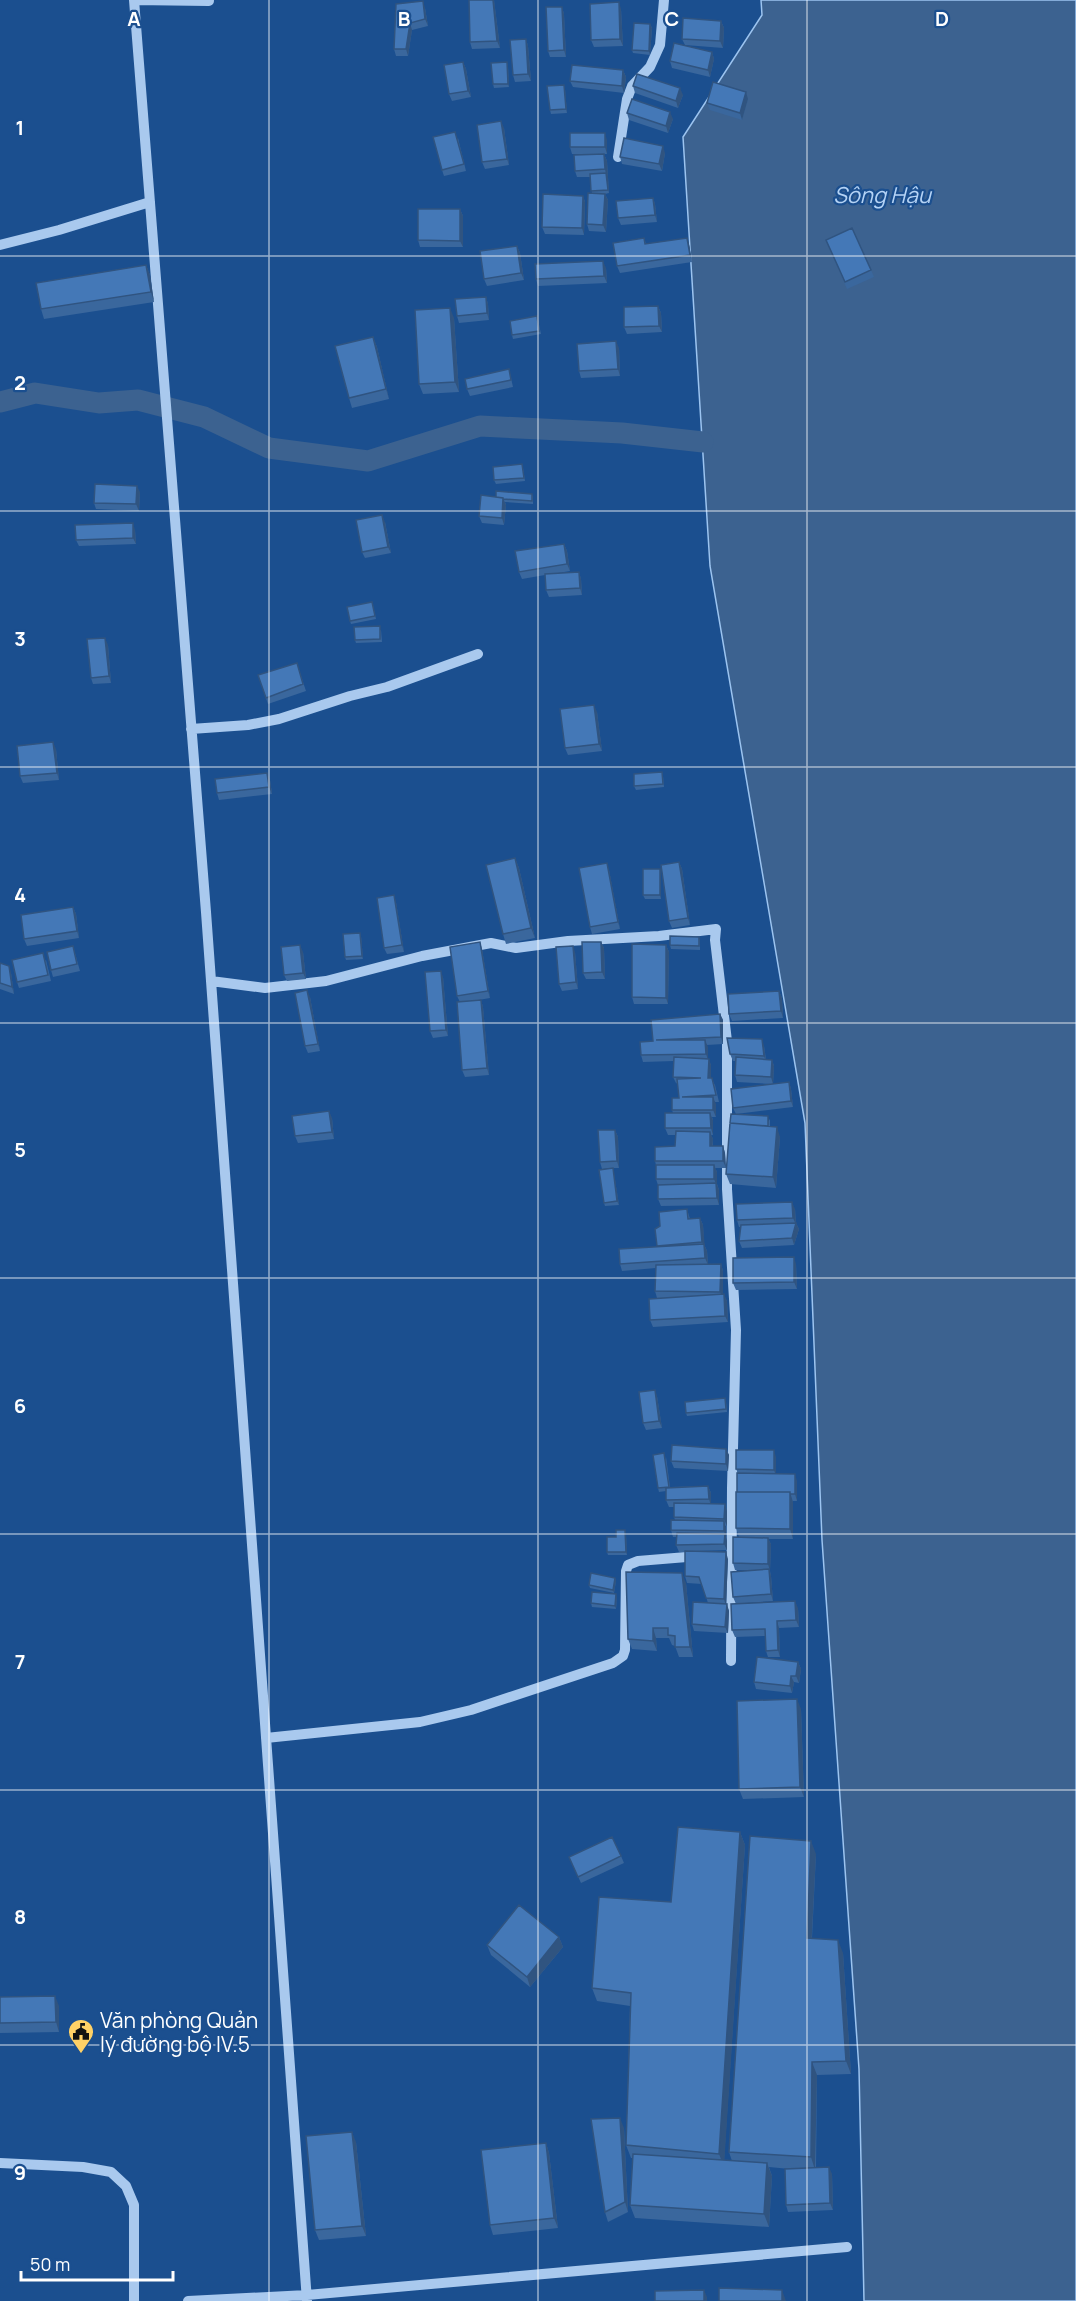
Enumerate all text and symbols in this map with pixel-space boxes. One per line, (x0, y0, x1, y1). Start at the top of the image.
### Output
text: A (127, 5, 141, 32)
text: B (398, 5, 411, 32)
text: C (665, 5, 679, 32)
text: D (935, 5, 949, 32)
text: 1 (16, 114, 24, 141)
water label: Sông Hậu (833, 180, 933, 210)
text: 2 (14, 369, 26, 396)
text: 3 (14, 625, 26, 652)
text: 4 (14, 881, 26, 908)
text: 5 (14, 1136, 26, 1163)
text: 6 (14, 1392, 26, 1419)
text: 7 (15, 1648, 25, 1675)
text: 8 (14, 1903, 26, 1930)
place label: Văn phòng Quản lý đường bộ IV.5 (100, 2006, 258, 2058)
public building icon: Văn phòng Quản lý đường bộ IV.5 (66, 2017, 96, 2055)
text: 9 (14, 2159, 26, 2186)
scale bar (21, 2244, 172, 2282)
text: 50 m (30, 2252, 70, 2276)

